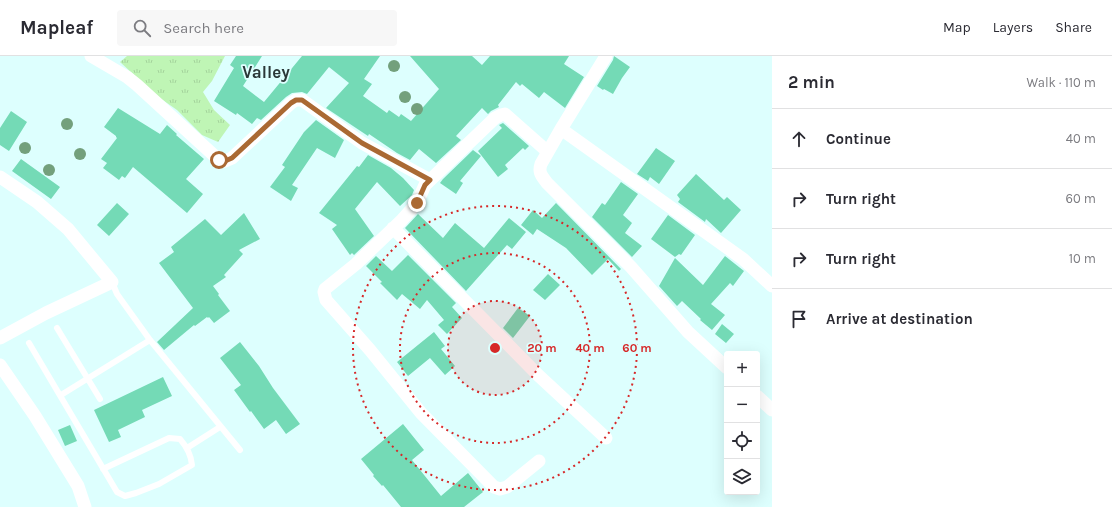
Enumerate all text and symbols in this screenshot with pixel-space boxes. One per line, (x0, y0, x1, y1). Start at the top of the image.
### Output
search box (117, 10, 397, 46)
text: Mapleaf (20, 17, 93, 39)
icon: search (131, 17, 153, 39)
text: Search here (163, 19, 244, 37)
text: Map (943, 19, 971, 36)
text: Layers (993, 19, 1033, 36)
text: Share (1055, 19, 1092, 36)
district label: Valley (242, 62, 290, 82)
text: 2 min (788, 72, 835, 92)
text: Walk · 110 m (1027, 75, 1096, 90)
icon: ahead (788, 128, 810, 150)
text: Continue (826, 130, 891, 148)
text: 40 m (1066, 131, 1096, 146)
route start (210, 151, 228, 169)
icon: right (788, 188, 810, 210)
text: Turn right (826, 190, 896, 208)
text: 60 m (1066, 191, 1096, 206)
route end (408, 194, 426, 212)
icon: right (788, 248, 810, 270)
text: Turn right (826, 250, 896, 268)
text: 10 m (1069, 251, 1096, 266)
icon: arrive (788, 308, 810, 330)
text: Arrive at destination (826, 310, 973, 328)
centre of rings (488, 341, 502, 355)
text: 20 m (527, 341, 557, 355)
text: 40 m (575, 341, 605, 355)
text: 60 m (622, 341, 652, 355)
map controls (724, 351, 760, 495)
button: + (724, 351, 760, 387)
button: − (724, 387, 760, 423)
button: locate (724, 423, 760, 459)
button: layers (724, 459, 760, 495)

